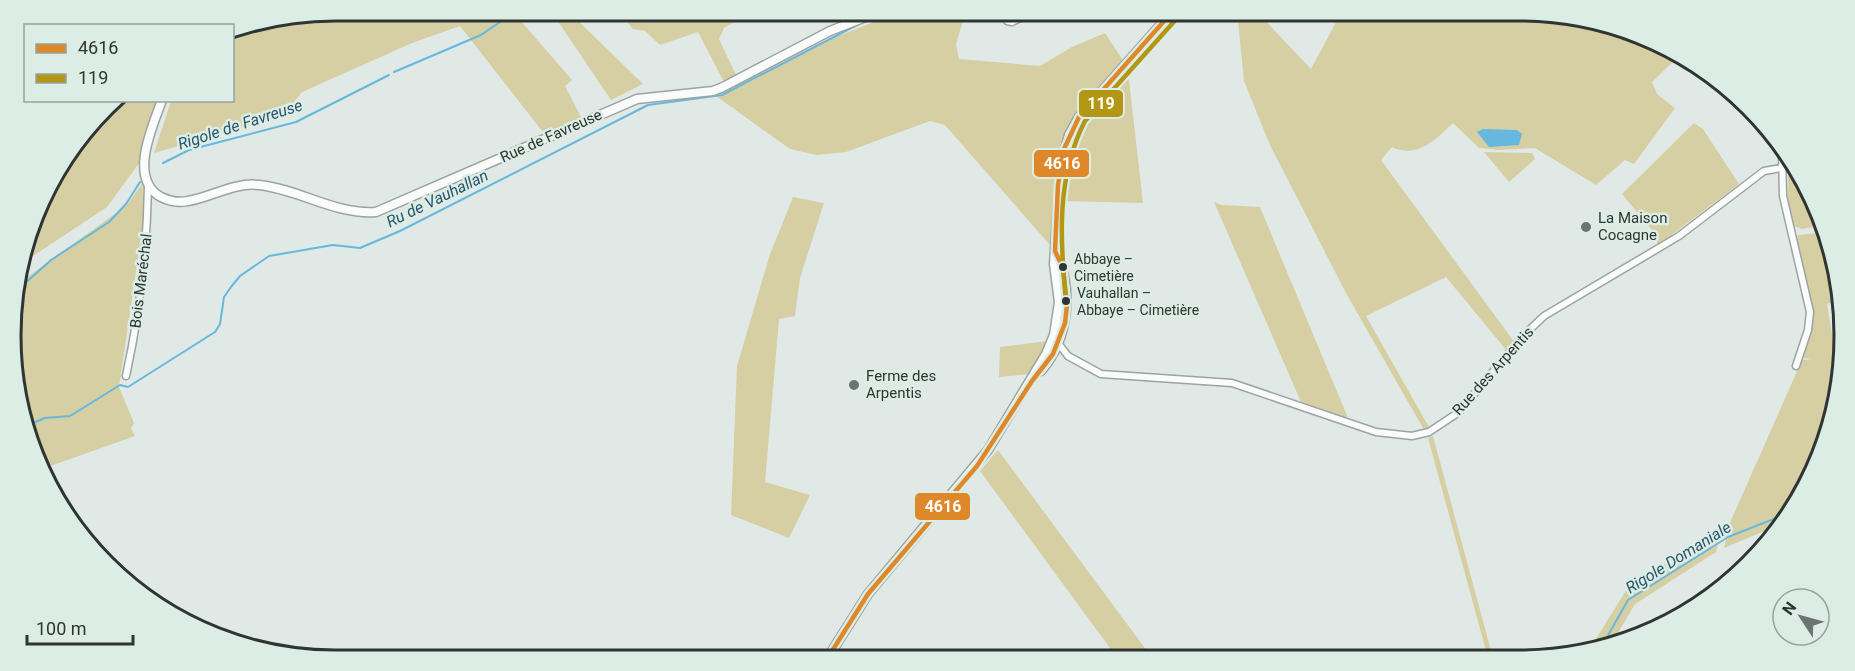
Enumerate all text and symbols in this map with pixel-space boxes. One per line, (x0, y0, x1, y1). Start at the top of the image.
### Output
legend (24, 24, 234, 102)
text: 4616 (78, 37, 118, 58)
text: 119 (78, 67, 108, 88)
line badge: 119 (1078, 89, 1124, 118)
text: 119 (1087, 94, 1115, 113)
water label: Rigole de Favreuse (175, 95, 305, 154)
street label: Rue de Favreuse (497, 105, 605, 167)
line badge: 4616 (1033, 149, 1090, 178)
text: 4616 (1044, 154, 1080, 173)
water label: Ru de Vauhallan (383, 166, 491, 231)
place label: La Maison Cocagne (1598, 209, 1667, 244)
marker: La Maison Cocagne (1579, 220, 1593, 234)
street label: Bois Maréchal (126, 233, 156, 329)
place label: Abbaye – Cimetière (1074, 251, 1134, 284)
marker: Abbaye – Cimetière (1057, 261, 1069, 273)
place label: Vauhallan – Abbaye – Cimetière (1077, 285, 1199, 318)
marker: Vauhallan – Abbaye – Cimetière (1060, 295, 1072, 307)
street label: Rue des Arpentis (1449, 323, 1537, 419)
place label: Ferme des Arpentis (866, 367, 936, 402)
marker: Ferme des Arpentis (847, 378, 861, 392)
line badge: 4616 (914, 492, 971, 521)
text: 4616 (925, 497, 961, 516)
water label: Rigole Domaniale (1622, 517, 1734, 597)
north arrow (1771, 587, 1831, 647)
text: N (1778, 598, 1800, 619)
scale bar (27, 608, 134, 646)
text: 100 m (36, 618, 87, 639)

